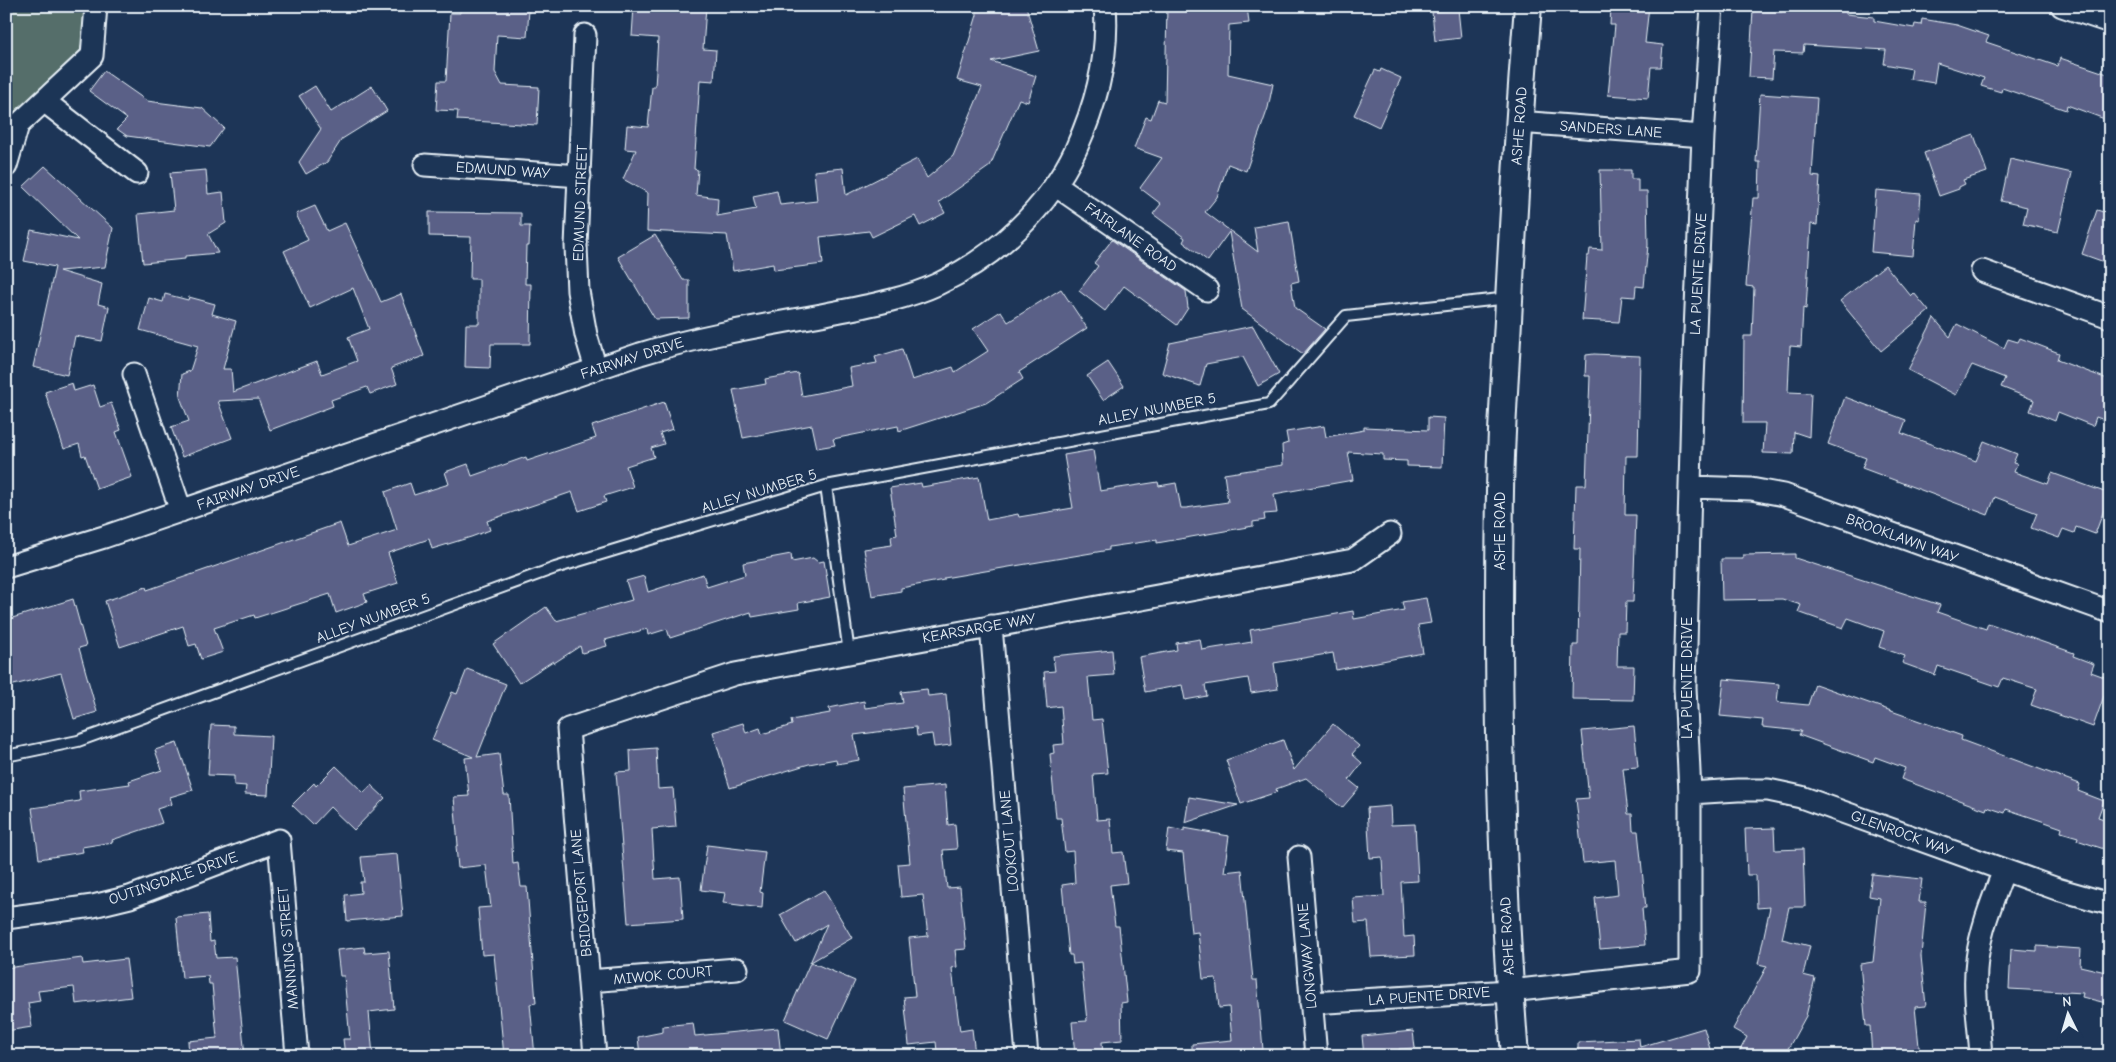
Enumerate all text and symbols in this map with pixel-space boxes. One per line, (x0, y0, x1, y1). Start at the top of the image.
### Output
street label: ASHE ROAD (1507, 86, 1531, 166)
street label: SANDERS LANE (1559, 116, 1663, 142)
street label: EDMUND STREET (569, 144, 591, 262)
street label: EDMUND WAY (455, 158, 551, 182)
street label: FAIRLANE ROAD (1081, 198, 1181, 276)
street label: LA PUENTE DRIVE (1686, 213, 1710, 335)
street label: FAIRWAY DRIVE (578, 333, 686, 383)
street label: ALLEY NUMBER 5 (1096, 389, 1218, 429)
street label: FAIRWAY DRIVE (194, 462, 302, 514)
street label: ALLEY NUMBER 5 (699, 465, 819, 517)
street label: ASHE ROAD (1491, 492, 1509, 570)
street label: BROOKLAWN WAY (1843, 509, 1961, 567)
street label: ALLEY NUMBER 5 (314, 589, 432, 647)
street label: KEARSARGE WAY (921, 609, 1037, 647)
street label: LA PUENTE DRIVE (1678, 617, 1696, 739)
street label: LOOKOUT LANE (996, 789, 1022, 893)
street label: GLENROCK WAY (1849, 806, 1956, 860)
street label: BRIDGEPORT LANE (566, 828, 596, 958)
street label: OUTINGDALE DRIVE (106, 847, 240, 909)
street label: MANNING STREET (274, 886, 302, 1010)
street label: ASHE ROAD (1496, 896, 1518, 976)
street label: LONGWAY LANE (1293, 902, 1321, 1010)
street label: MIWOK COURT (612, 962, 714, 988)
street label: LA PUENTE DRIVE (1367, 983, 1491, 1009)
north arrow (2044, 990, 2094, 1040)
text: N (2062, 993, 2072, 1010)

